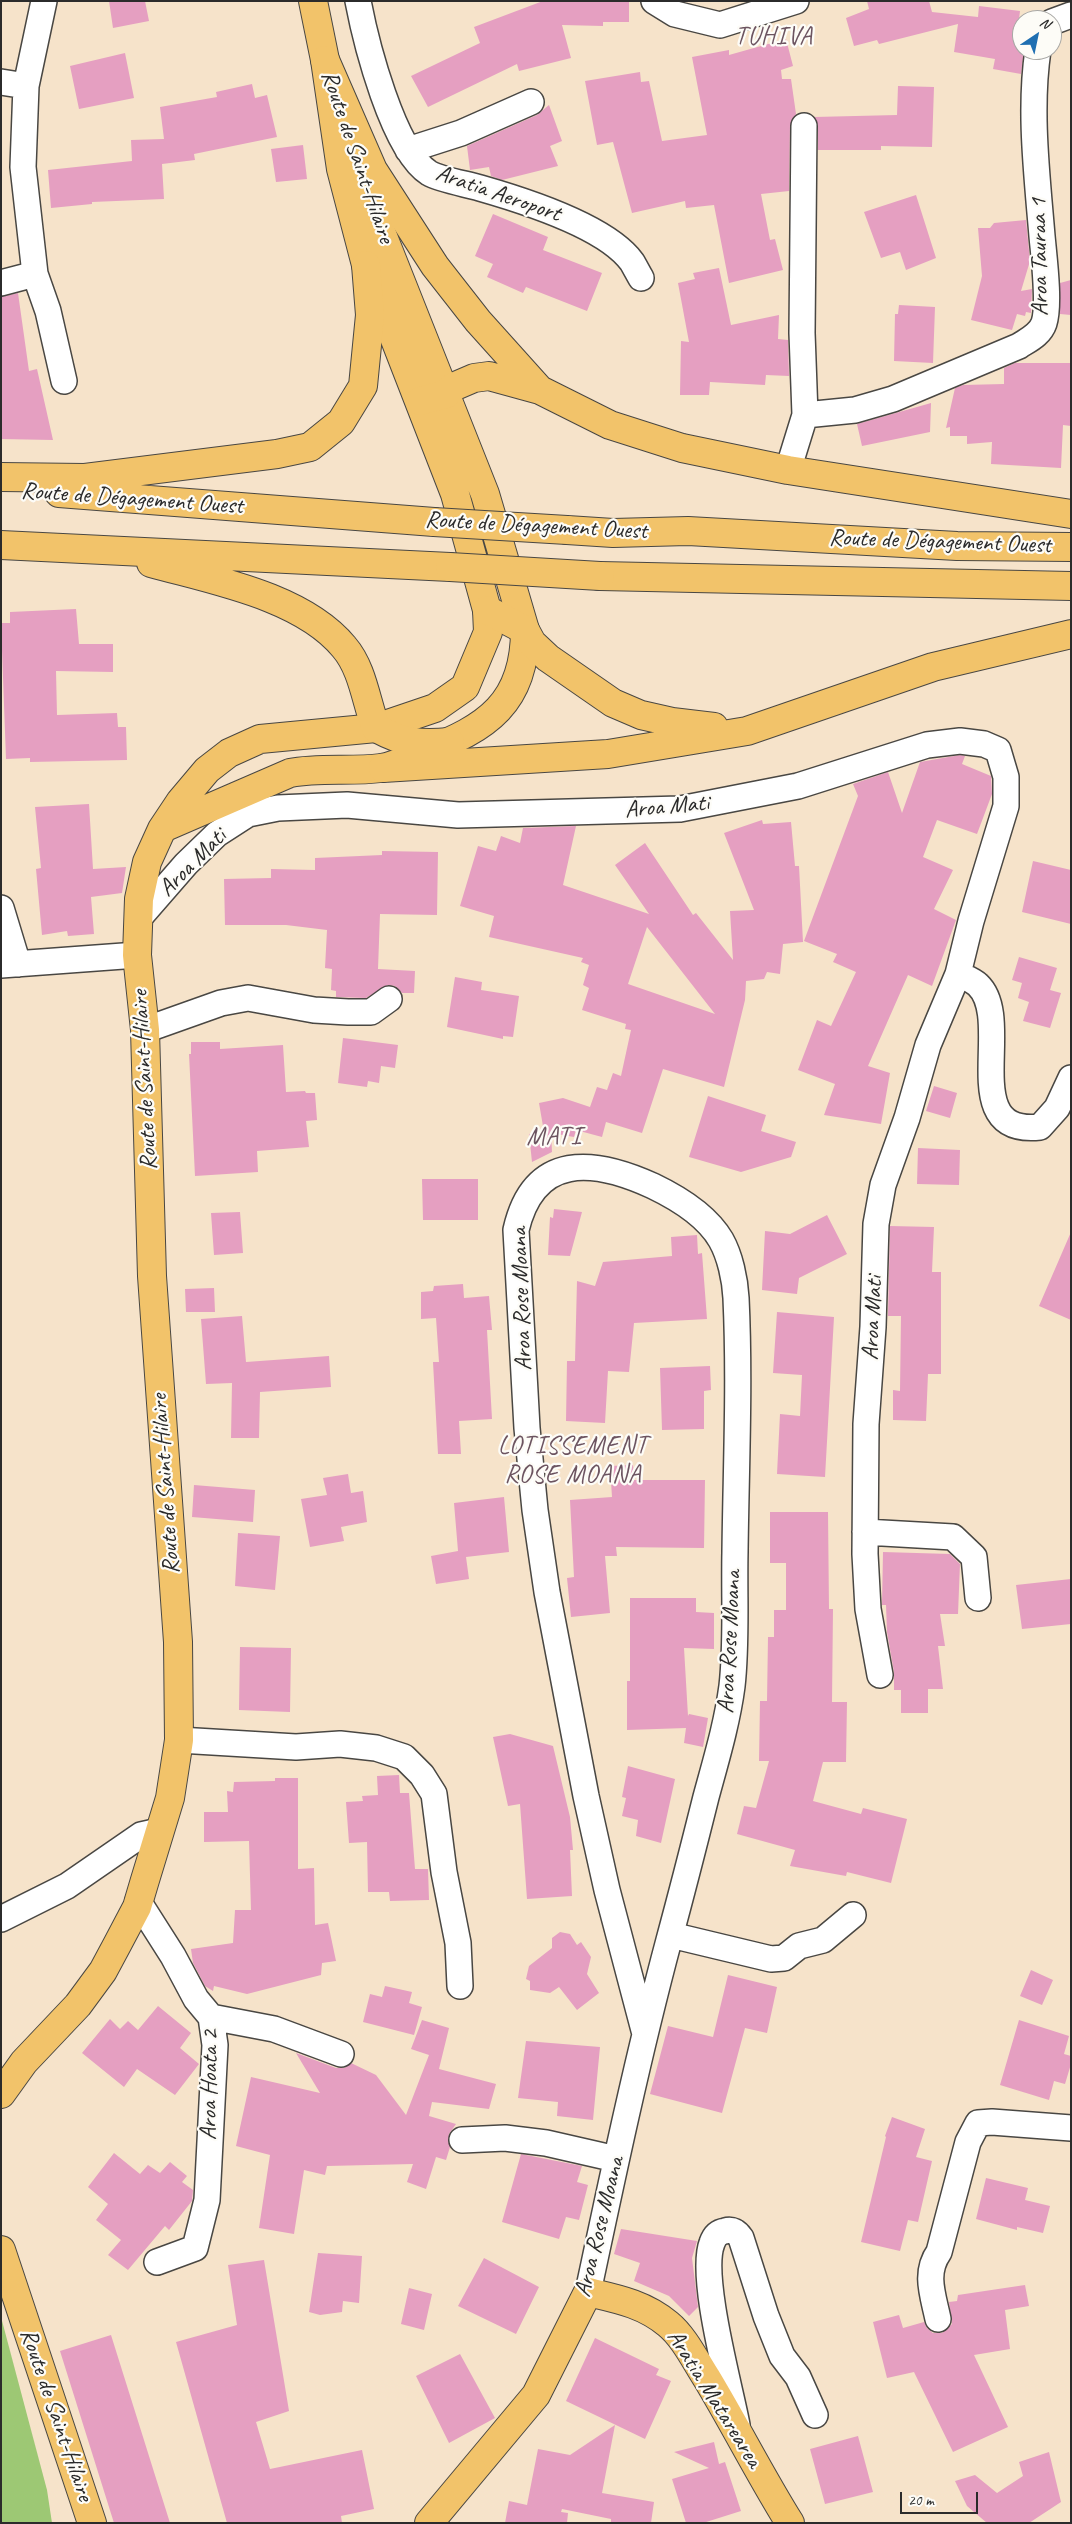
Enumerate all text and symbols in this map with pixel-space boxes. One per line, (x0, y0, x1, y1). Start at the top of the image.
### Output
north arrow (1012, 10, 1062, 60)
text: N (1037, 14, 1053, 32)
district label: TUHIVA (734, 22, 814, 52)
street label: Route de Saint-Hilaire (314, 67, 400, 247)
street label: Aratia Aeroport (432, 159, 564, 229)
street label: Aroa Tauraa 1 (1025, 198, 1055, 316)
street label: Route de Dégagement Ouest (20, 477, 244, 521)
street label: Route de Dégagement Ouest (424, 506, 648, 546)
street label: Route de Dégagement Ouest (829, 524, 1051, 560)
street label: Aroa Mati (624, 789, 710, 825)
street label: Aroa Mati (153, 823, 233, 903)
street label: Route de Saint-Hilaire (126, 989, 164, 1171)
district label: MATI (526, 1122, 582, 1152)
street label: Aroa Rose Moana (505, 1227, 539, 1371)
street label: Aroa Mati (856, 1275, 890, 1361)
street label: Route de Saint-Hilaire (145, 1393, 187, 1575)
district label: LOTISSEMENT ROSE MOANA (497, 1431, 649, 1490)
street label: Aroa Rose Moana (712, 1570, 748, 1714)
street label: Aroa Hoata 2 (195, 2030, 225, 2140)
street label: Aroa Rose Moana (569, 2154, 631, 2300)
street label: Route de Saint-Hilaire (13, 2325, 99, 2505)
street label: Aratia Matarearea (660, 2325, 768, 2473)
scale bar (902, 2482, 980, 2514)
text: 20 m (908, 2491, 934, 2510)

